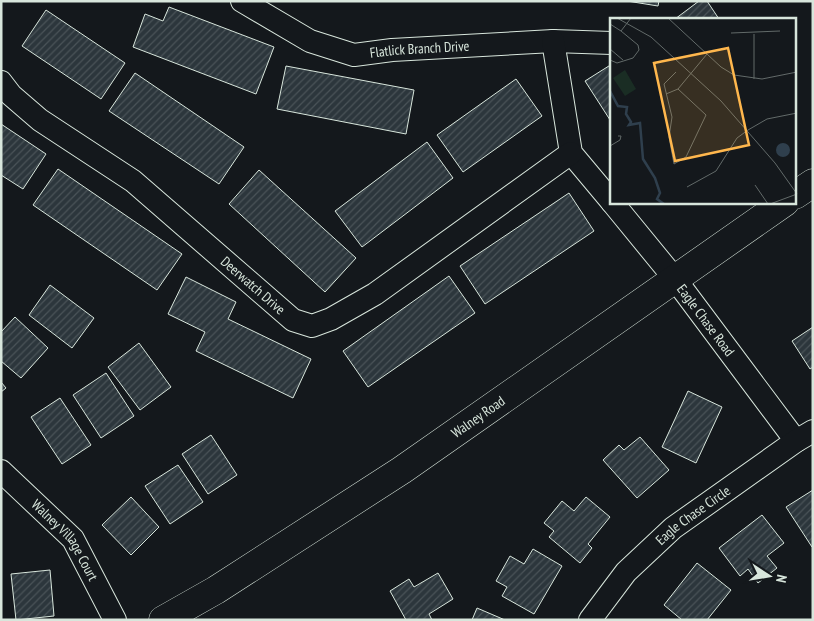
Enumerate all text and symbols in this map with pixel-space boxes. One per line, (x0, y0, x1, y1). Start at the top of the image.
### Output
inset map (610, 18, 796, 204)
street label: Flatlick Branch Drive (369, 37, 470, 62)
street label: Deerwatch Drive (217, 252, 289, 318)
street label: Eagle Chase Road (673, 281, 739, 360)
street label: Walney Road (448, 392, 508, 442)
street label: Eagle Chase Circle (652, 481, 734, 549)
street label: Walney Village Court (28, 495, 102, 584)
north arrow (744, 551, 794, 601)
text: N (772, 573, 791, 584)

